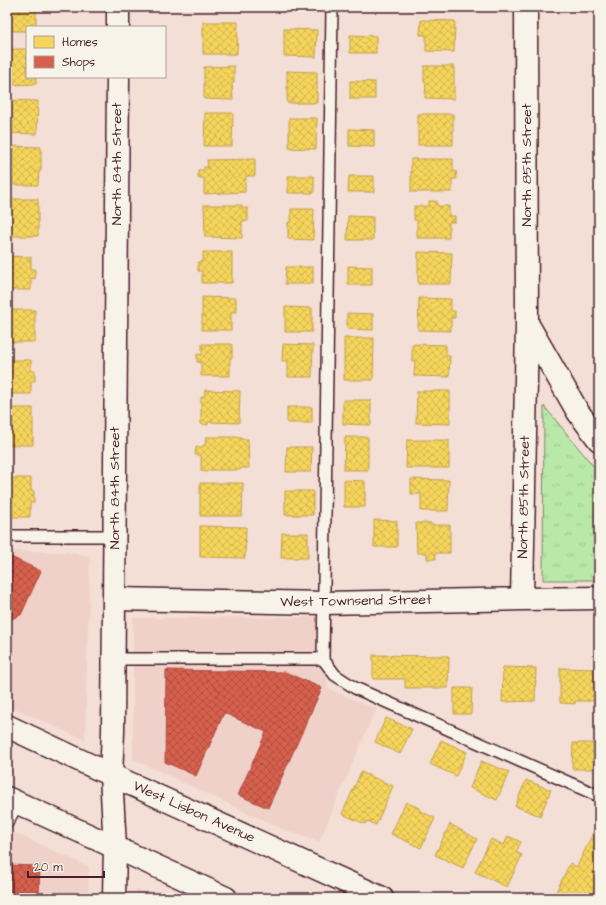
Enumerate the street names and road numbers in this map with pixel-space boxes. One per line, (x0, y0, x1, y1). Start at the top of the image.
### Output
street label: North 84th Street (107, 102, 127, 225)
street label: North 85th Street (517, 103, 537, 226)
street label: North 84th Street (105, 426, 125, 549)
street label: North 85th Street (513, 435, 535, 559)
street label: West Townsend Street (280, 590, 432, 612)
street label: West Lisbon Avenue (130, 776, 259, 848)

